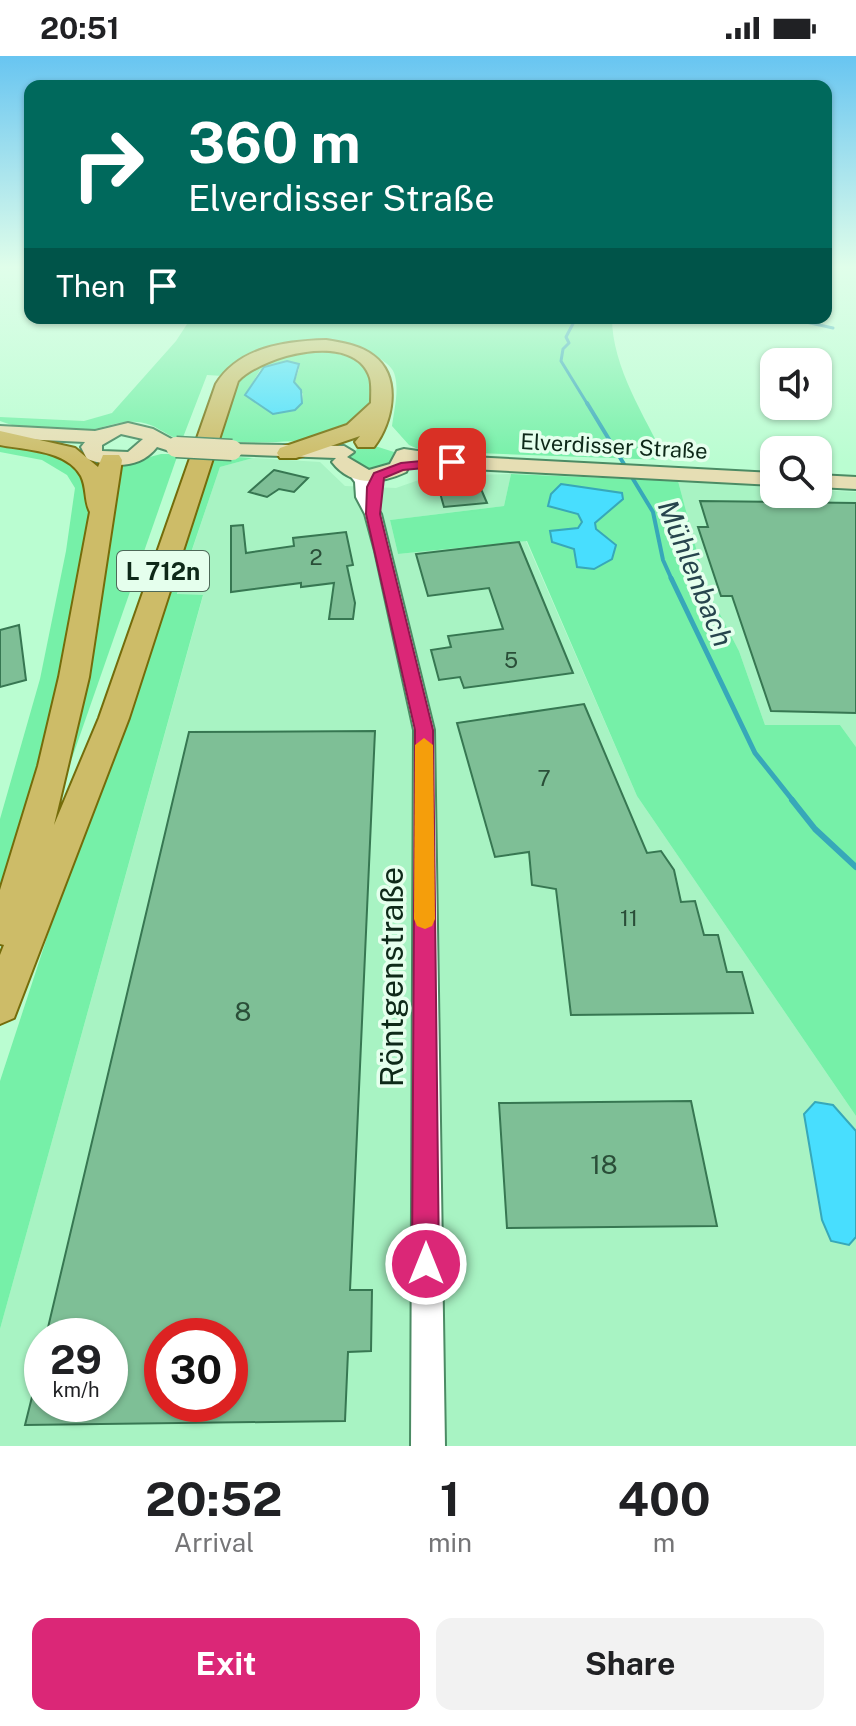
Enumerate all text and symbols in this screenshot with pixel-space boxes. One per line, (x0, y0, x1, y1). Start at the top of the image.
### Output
text: 20:51 (40, 10, 120, 46)
text: 360 m (188, 110, 361, 176)
icon: right (56, 112, 160, 216)
text: Elverdisser Straße (188, 177, 495, 219)
icon: arrive (141, 264, 185, 308)
text: Then (56, 268, 125, 304)
map controls (760, 348, 832, 508)
button: sound (760, 348, 832, 420)
pin (418, 428, 486, 496)
street label: Elverdisser Straße (520, 428, 708, 464)
button: search (760, 436, 832, 508)
icon: arrive (430, 440, 474, 484)
water label: Mühlenbach (652, 495, 740, 651)
house number: 2 (309, 544, 323, 570)
road number: L 712n (117, 551, 209, 591)
house number: 5 (504, 647, 518, 673)
house number: 7 (537, 765, 551, 791)
street label: Röntgenstraße (373, 867, 410, 1087)
house number: 11 (620, 905, 638, 931)
house number: 8 (235, 996, 251, 1027)
house number: 18 (590, 1149, 618, 1180)
position arrow (384, 1222, 468, 1306)
speed limit sign: 30 (144, 1318, 248, 1422)
text: 29 (50, 1336, 102, 1383)
text: km/h (52, 1378, 100, 1402)
text: 20:52 (145, 1470, 283, 1527)
text: 1 (440, 1470, 460, 1527)
text: 400 (617, 1470, 711, 1527)
text: Arrival (174, 1527, 254, 1558)
text: min (428, 1527, 472, 1558)
text: m (653, 1527, 675, 1558)
button: Exit (32, 1618, 420, 1710)
button: Share (436, 1618, 824, 1710)

